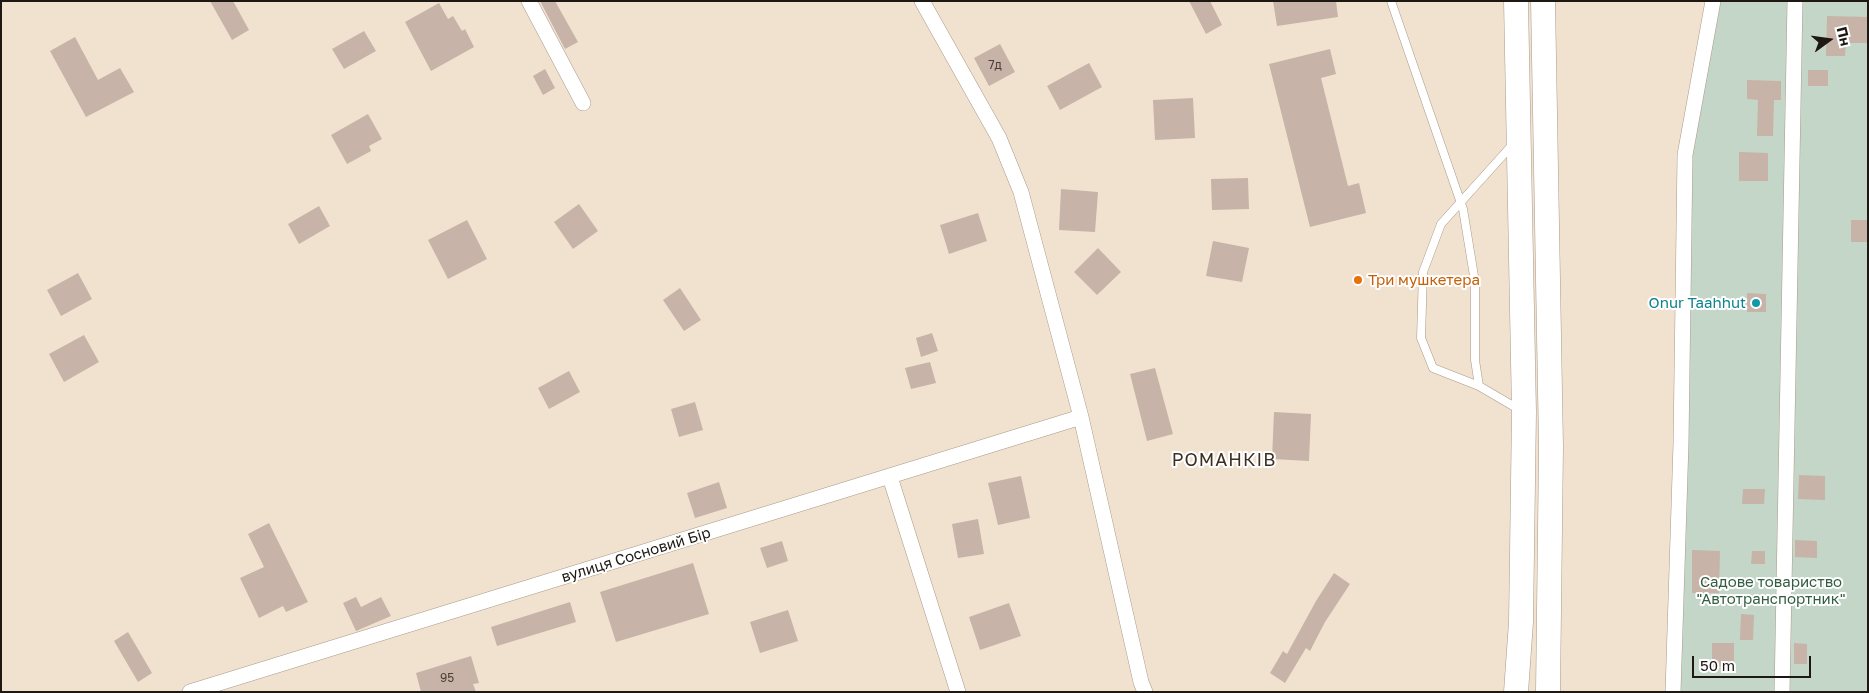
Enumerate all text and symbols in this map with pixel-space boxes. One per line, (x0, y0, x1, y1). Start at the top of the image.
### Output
north arrow (1804, 15, 1854, 65)
text: Пн (1833, 25, 1855, 48)
house number: 7д (988, 58, 1002, 72)
place label: Три мушкетера (1368, 271, 1480, 289)
marker: Три мушкетера (1352, 274, 1364, 286)
place label: Onur Taahhut (1649, 294, 1746, 312)
marker: Onur Taahhut (1750, 297, 1762, 309)
district label: РОМАНКІВ (1171, 449, 1277, 471)
street label: вулиця Сосновий Бір (559, 524, 713, 586)
park label: Садове товариство "Автотранспортник" (1697, 573, 1845, 608)
scale bar (1694, 646, 1813, 678)
text: 50 m (1700, 656, 1735, 674)
house number: 95 (440, 671, 454, 685)

